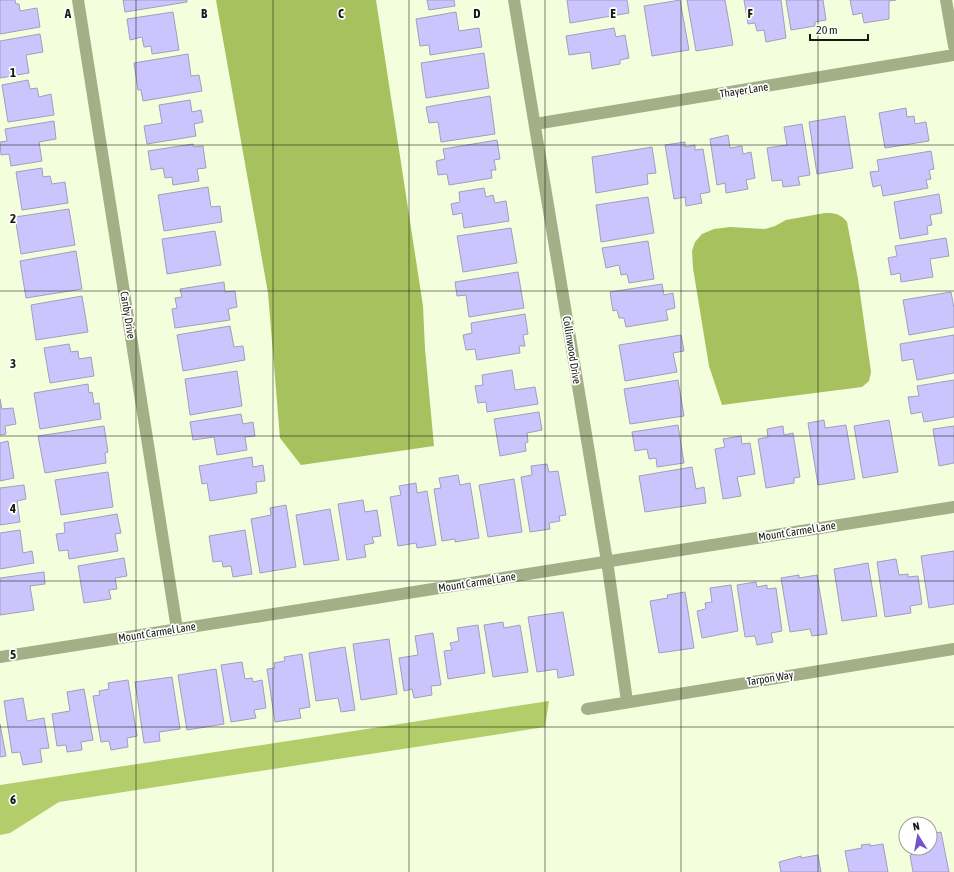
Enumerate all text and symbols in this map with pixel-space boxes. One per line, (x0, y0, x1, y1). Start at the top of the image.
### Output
text: A (64, 6, 72, 21)
text: B (201, 6, 208, 21)
text: C (338, 6, 344, 21)
text: D (473, 6, 481, 21)
text: E (610, 6, 616, 21)
text: F (747, 6, 753, 21)
scale bar (810, 16, 868, 42)
text: 20 m (816, 23, 838, 37)
text: 1 (10, 65, 16, 80)
street label: Thayer Lane (719, 80, 769, 100)
text: 2 (10, 211, 16, 226)
street label: Canby Drive (118, 290, 138, 340)
street label: Collinwood Drive (561, 315, 583, 385)
text: 3 (10, 356, 16, 371)
text: 4 (9, 501, 16, 516)
street label: Mount Carmel Lane (757, 519, 837, 543)
street label: Mount Carmel Lane (437, 570, 517, 594)
street label: Mount Carmel Lane (117, 620, 197, 644)
text: 5 (10, 647, 16, 662)
street label: Tarpon Way (746, 668, 795, 688)
text: 6 (10, 792, 16, 807)
north arrow (898, 816, 938, 856)
text: N (912, 820, 920, 833)

